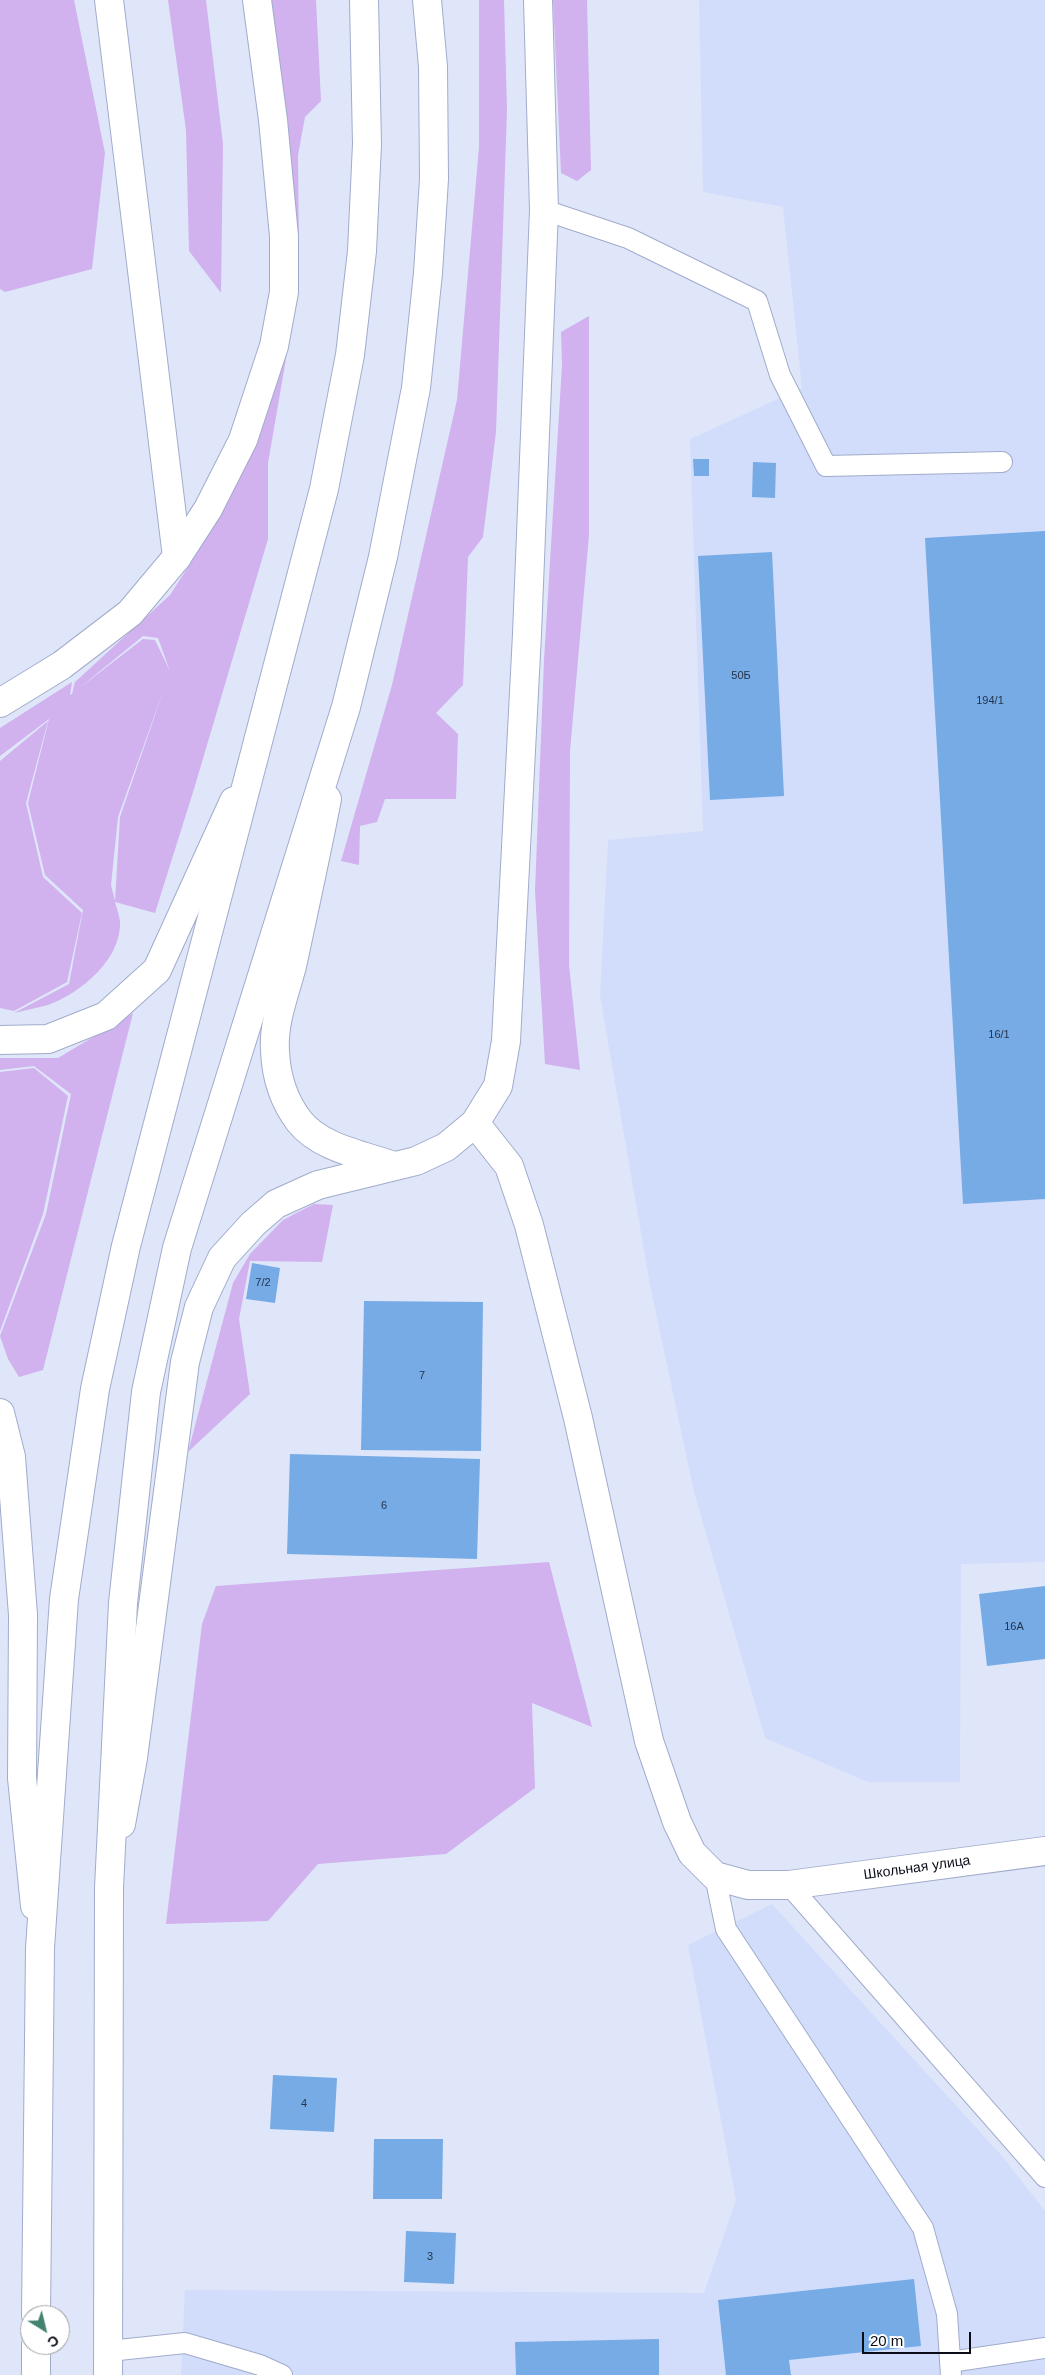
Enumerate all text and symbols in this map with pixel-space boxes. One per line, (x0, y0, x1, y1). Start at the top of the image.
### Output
house number: 50Б (731, 669, 751, 683)
house number: 194/1 (976, 694, 1004, 708)
house number: 16/1 (988, 1028, 1010, 1042)
house number: 7/2 (255, 1276, 271, 1290)
house number: 7 (419, 1369, 425, 1383)
house number: 6 (381, 1499, 387, 1513)
house number: 16А (1004, 1620, 1024, 1634)
street label: Школьная улица (863, 1852, 971, 1884)
house number: 4 (301, 2097, 307, 2111)
house number: 3 (427, 2250, 433, 2264)
north arrow (20, 2305, 70, 2355)
scale bar (865, 2322, 974, 2354)
text: С (44, 2332, 62, 2351)
text: 20 m (870, 2332, 903, 2349)

